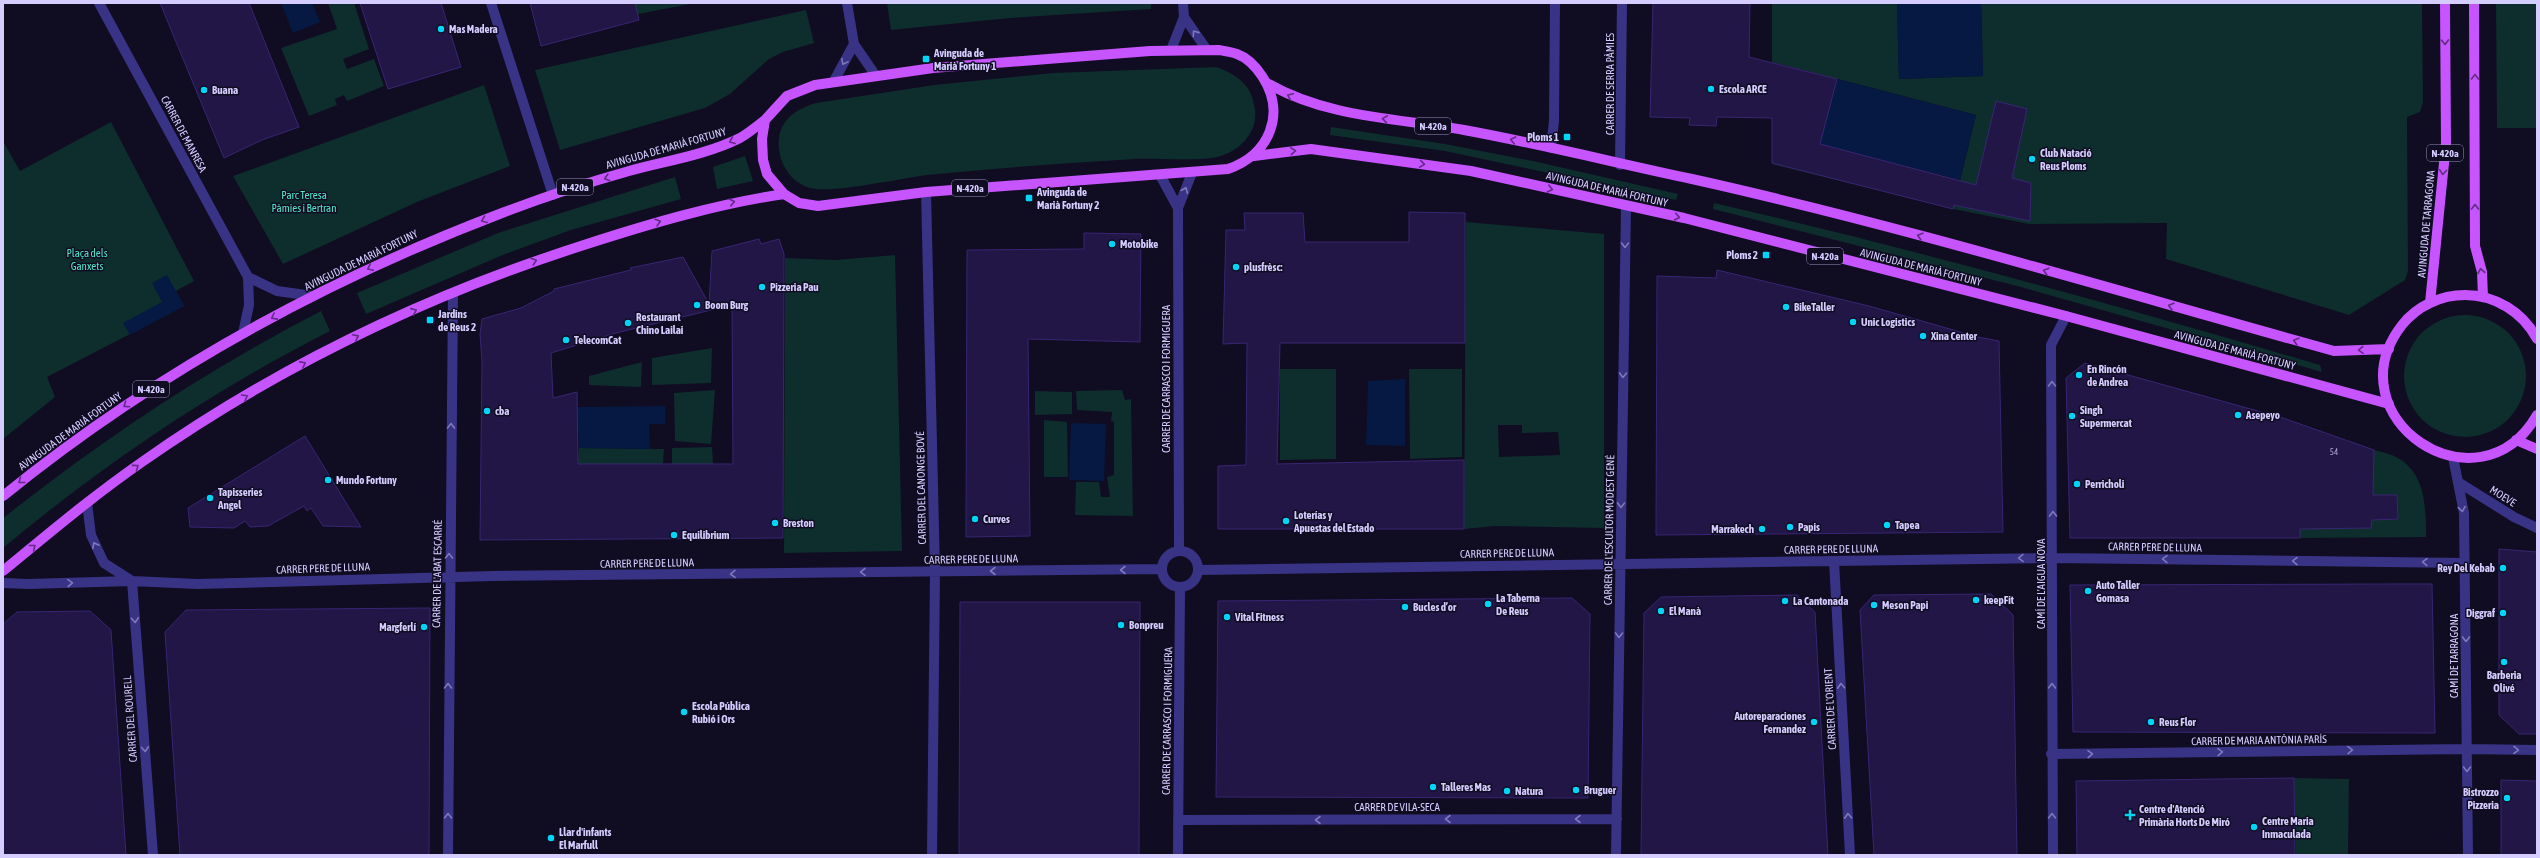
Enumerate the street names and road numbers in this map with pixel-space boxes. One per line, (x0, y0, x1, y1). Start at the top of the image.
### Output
street label: CARRER DE SERRA PÀMIES (1604, 32, 1616, 135)
street label: CARRER DE MANRESA (159, 94, 209, 175)
road number: N-420a (1415, 118, 1451, 134)
street label: AVINGUDA DE MARIÀ FORTUNY (604, 125, 728, 171)
road number: N-420a (2427, 145, 2463, 161)
street label: AVINGUDA DE MARIÀ FORTUNY (1545, 169, 1669, 209)
street label: AVINGUDA DE TARRAGONA (2415, 169, 2437, 278)
road number: N-420a (557, 179, 593, 195)
road number: N-420a (952, 180, 988, 196)
street label: AVINGUDA DE MARIÀ FORTUNY (302, 227, 420, 293)
street label: AVINGUDA DE MARIÀ FORTUNY (1859, 246, 1983, 288)
road number: N-420a (1807, 248, 1843, 264)
street label: CARRER DE CARRASCO I FORMIGUERA (1160, 304, 1172, 453)
street label: AVINGUDA DE MARIÀ FORTUNY (2173, 328, 2297, 372)
road number: N-420a (133, 381, 169, 397)
street label: AVINGUDA DE MARIÀ FORTUNY (16, 389, 124, 472)
street label: CARRER DEL CANONGE BOVÉ (914, 431, 928, 545)
street label: CARRER DE L'ESCULTOR MODEST GENÉ (1602, 454, 1616, 605)
street label: MOEVE (2488, 483, 2519, 509)
street label: CARRER DE L'ABAT ESCARRÉ (430, 520, 444, 628)
street label: CAMÍ DE L'AIGUA NOVA (2035, 538, 2047, 629)
street label: CARRER PERE DE LLUNA (2108, 540, 2203, 554)
street label: CARRER PERE DE LLUNA (1784, 542, 1879, 556)
street label: CARRER PERE DE LLUNA (1460, 546, 1555, 560)
street label: CARRER PERE DE LLUNA (924, 552, 1019, 566)
street label: CARRER PERE DE LLUNA (600, 556, 695, 570)
street label: CARRER PERE DE LLUNA (276, 560, 371, 576)
street label: CAMÍ DE TARRAGONA (2448, 613, 2460, 698)
street label: CARRER DE CARRASCO I FORMIGUERA (1160, 646, 1174, 795)
street label: CARRER DE L'ORIENT (1822, 668, 1838, 750)
street label: CARRER DEL ROURELL (121, 675, 139, 763)
street label: CARRER DE MARIA ANTÒNIA PARÍS (2191, 733, 2327, 747)
street label: CARRER DE VILA-SECA (1354, 801, 1440, 813)

